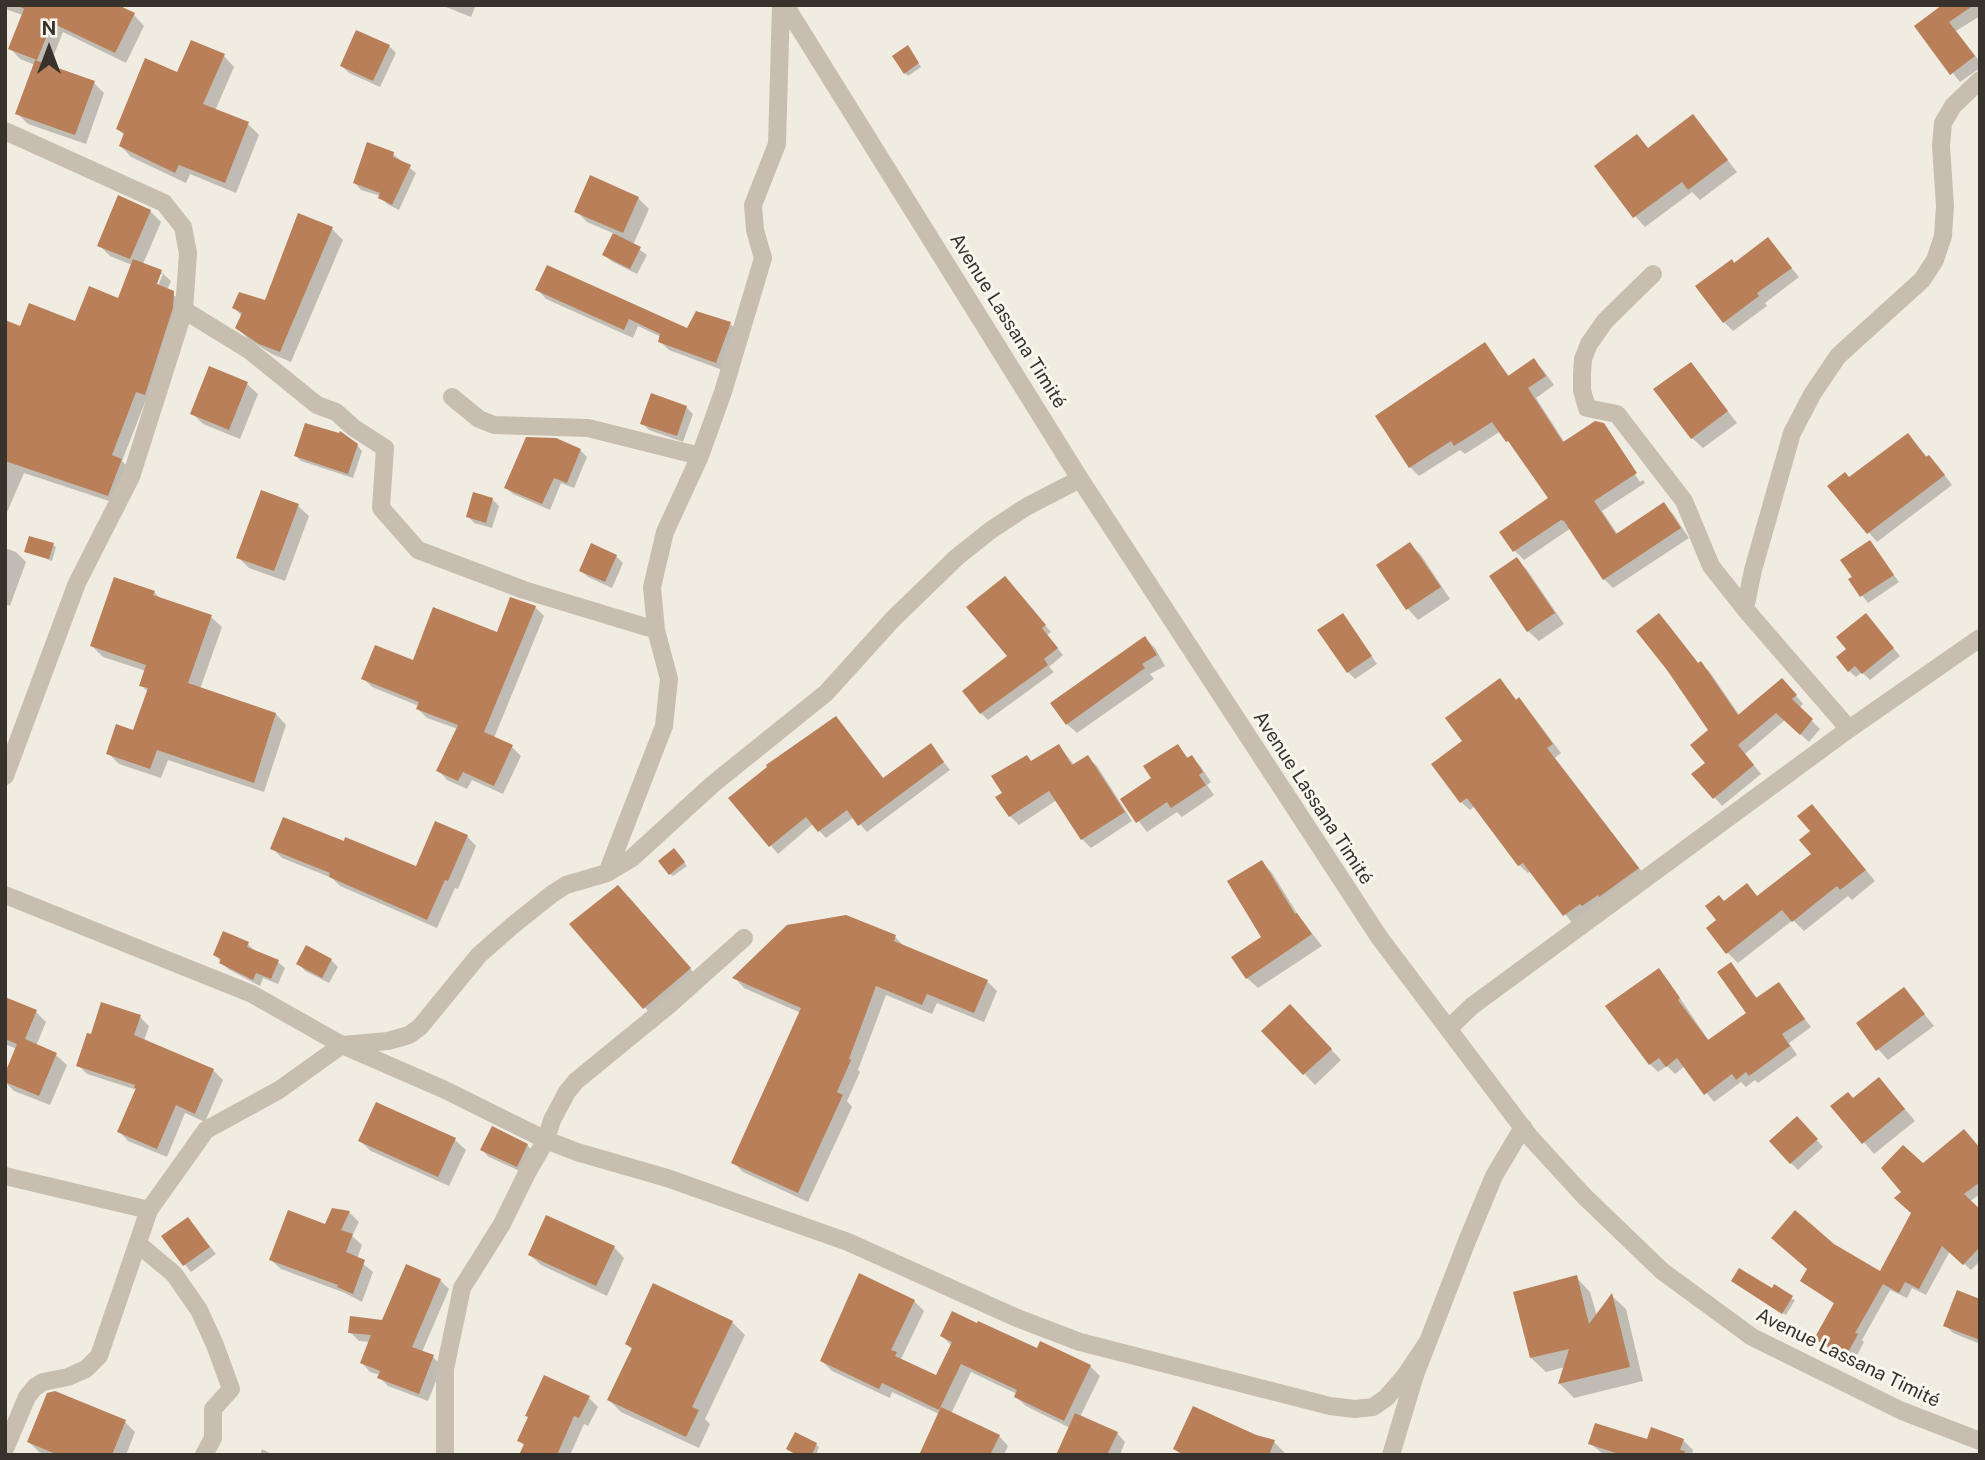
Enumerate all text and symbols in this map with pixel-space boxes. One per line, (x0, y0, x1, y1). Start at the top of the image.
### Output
north arrow (14, 14, 84, 84)
text: N (42, 17, 56, 39)
street label: Avenue Lassana Timité (945, 229, 1071, 413)
street label: Avenue Lassana Timité (1248, 707, 1378, 889)
street label: Avenue Lassana Timité (1752, 1304, 1944, 1412)

